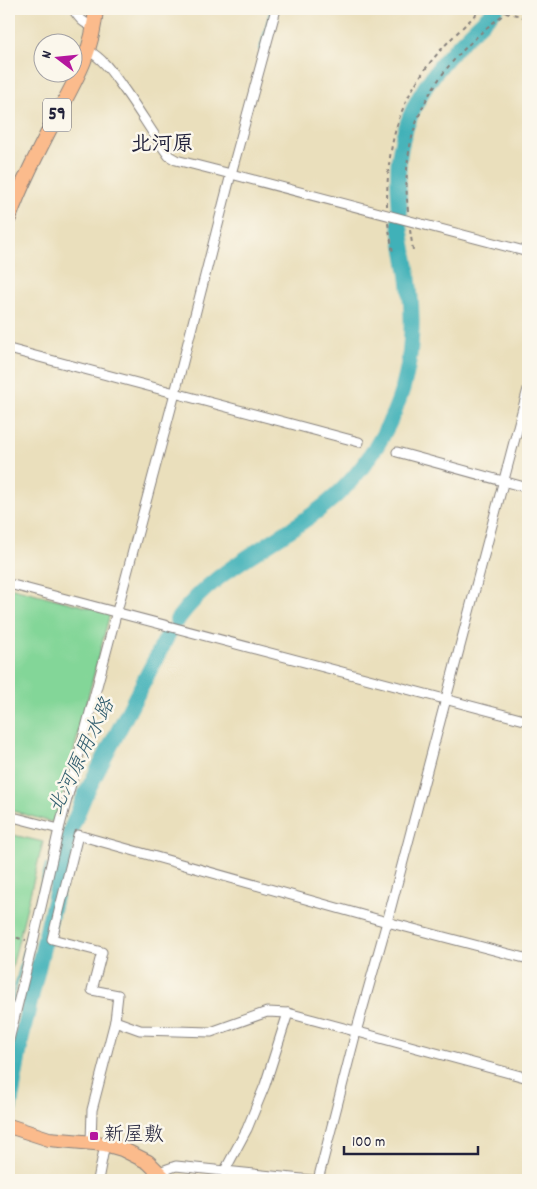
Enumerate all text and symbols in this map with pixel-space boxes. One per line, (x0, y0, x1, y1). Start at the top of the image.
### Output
north arrow (32, 32, 82, 82)
text: N (37, 49, 58, 61)
road number: 59 (43, 98, 71, 132)
district label: 北河原 (131, 131, 194, 161)
water label: 北河原用水路 (42, 693, 125, 820)
place label: 新屋敷 (104, 1122, 164, 1150)
scale bar (344, 1124, 478, 1156)
marker: 新屋敷 (88, 1130, 100, 1142)
text: 100 m (352, 1132, 385, 1154)

